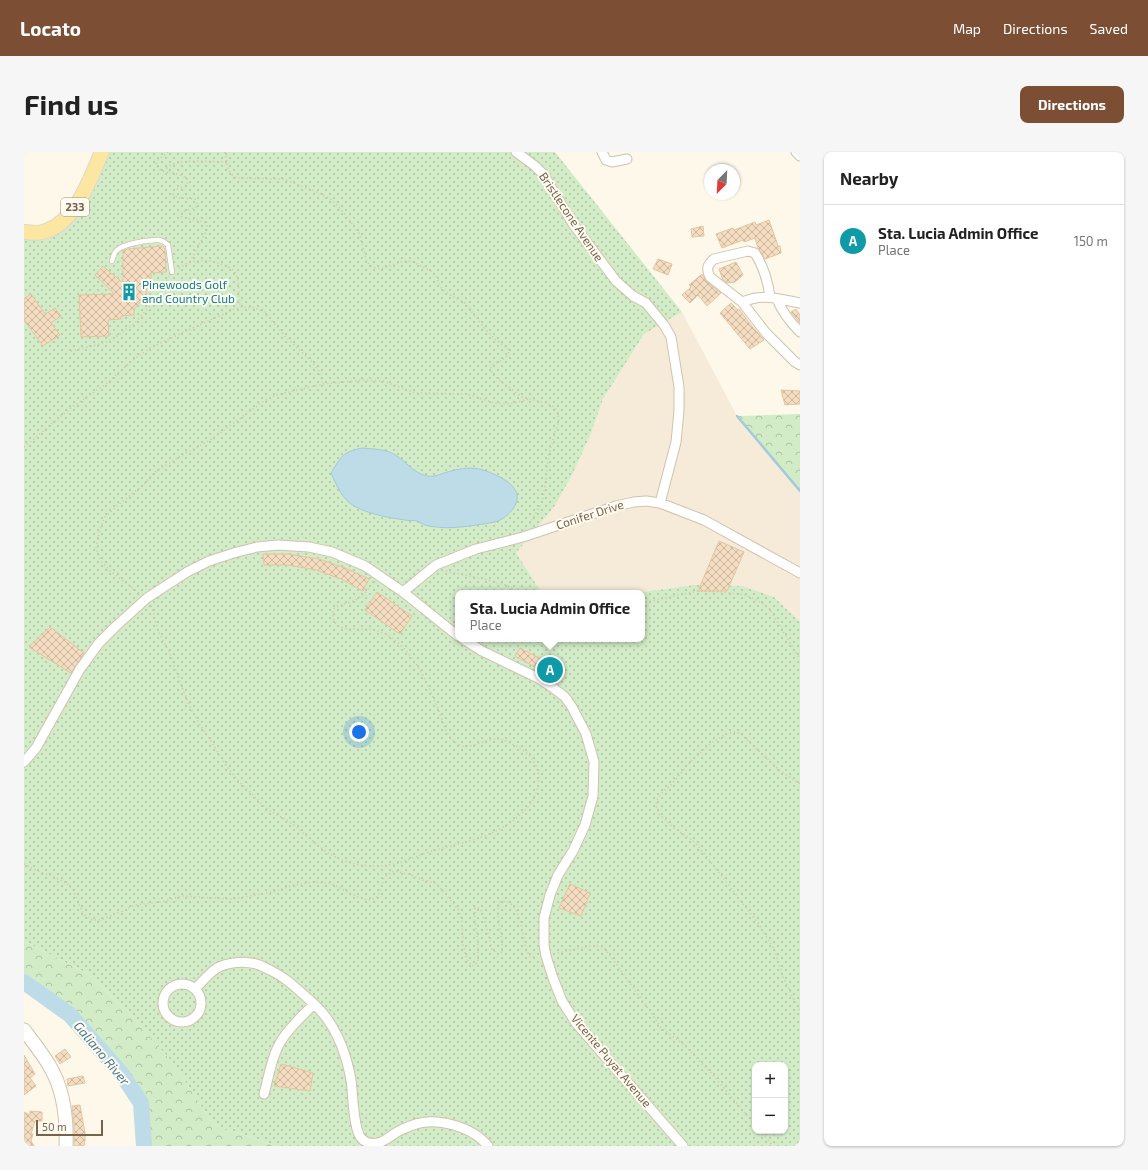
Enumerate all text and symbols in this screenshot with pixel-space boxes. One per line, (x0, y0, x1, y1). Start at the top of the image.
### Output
text: Locato (20, 17, 81, 40)
text: Map (953, 20, 981, 37)
text: Directions (1003, 20, 1068, 37)
text: Saved (1090, 20, 1128, 37)
button: Directions (1020, 86, 1124, 123)
text: Find us (24, 87, 118, 121)
north arrow (704, 164, 740, 200)
text: Nearby (840, 168, 898, 188)
street label: Bristlecone Avenue (537, 169, 607, 264)
road number: 233 (61, 198, 89, 216)
text: Sta. Lucia Admin Office (878, 224, 1038, 242)
text: A (849, 233, 857, 249)
text: 150 m (1074, 233, 1108, 249)
text: Place (878, 242, 910, 258)
place label: Pinewoods Golf and Country Club (142, 277, 235, 305)
building icon: Pinewoods Golf and Country Club (119, 282, 139, 302)
street label: Conifer Drive (554, 497, 625, 532)
popup (455, 590, 645, 642)
text: Sta. Lucia Admin Office (470, 599, 630, 617)
text: Place (470, 617, 502, 633)
pin: A (537, 655, 563, 685)
your location (349, 722, 369, 742)
street label: Vicente Puyat Avenue (569, 1011, 655, 1110)
water label: Galiano River (71, 1018, 134, 1089)
map controls (752, 1062, 788, 1134)
button: + (752, 1062, 788, 1098)
button: − (752, 1098, 788, 1134)
scale bar (36, 1118, 103, 1137)
text: 50 m (42, 1120, 67, 1133)

